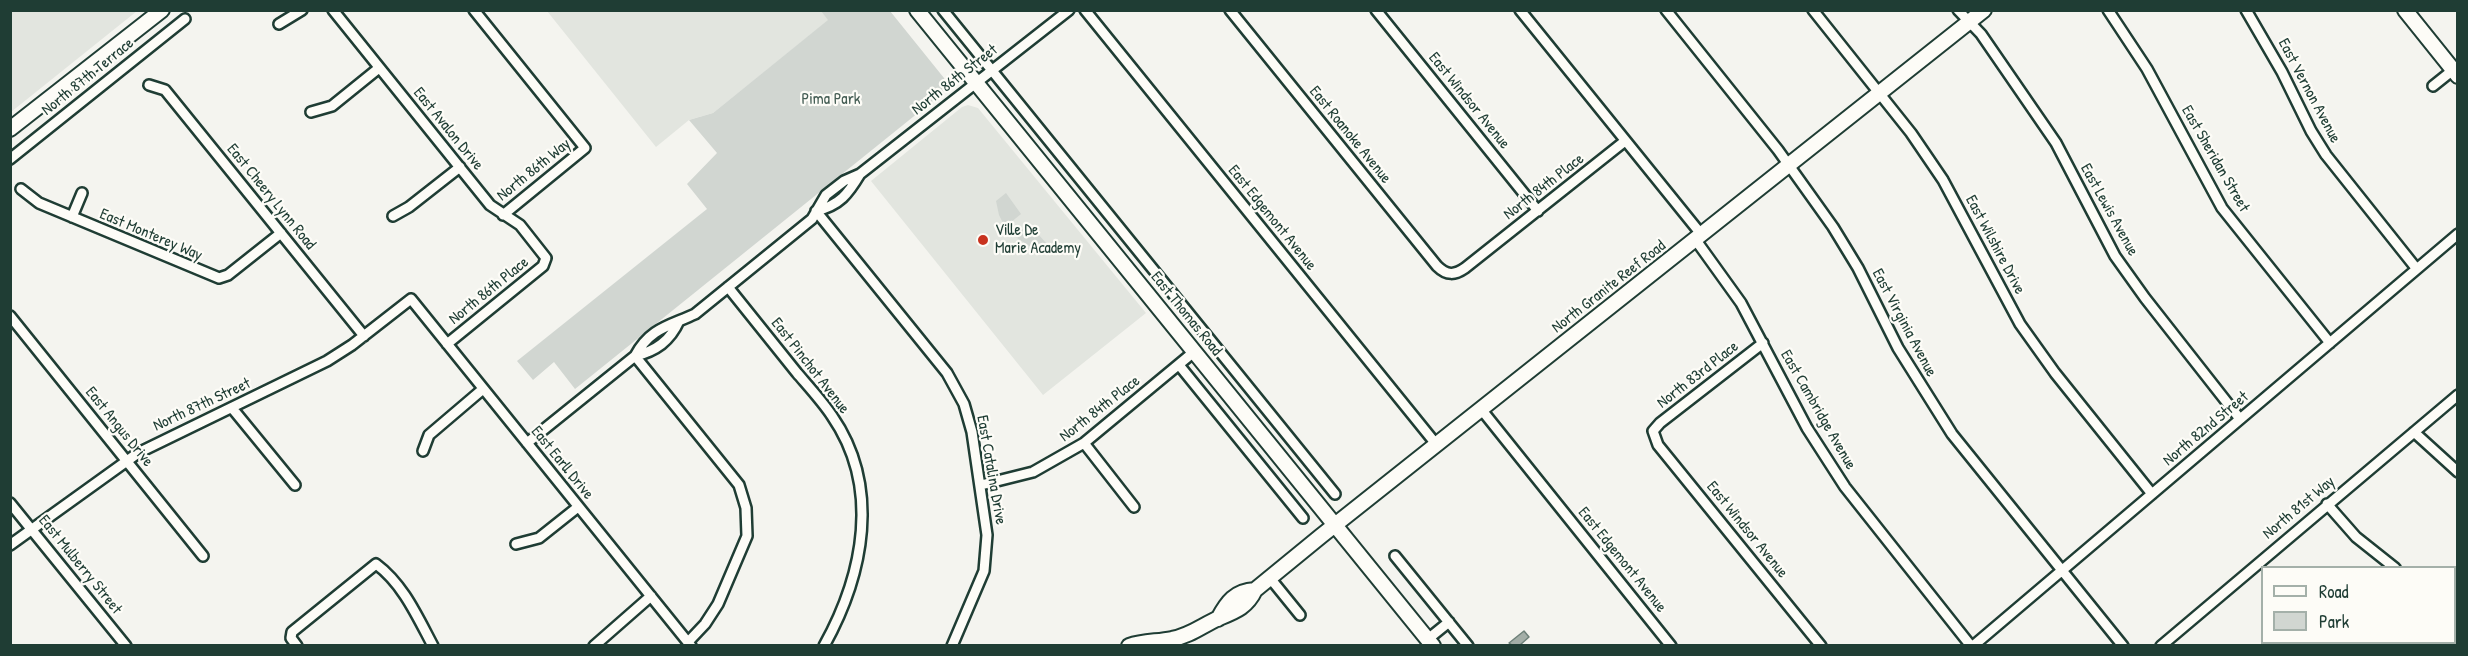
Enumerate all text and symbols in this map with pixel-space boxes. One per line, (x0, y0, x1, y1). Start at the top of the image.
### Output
street label: North 87th Terrace (38, 34, 138, 120)
street label: East Vernon Avenue (2273, 36, 2345, 146)
street label: North 86th Street (908, 41, 1002, 119)
street label: East Windsor Avenue (1424, 49, 1514, 153)
street label: East Roanoke Avenue (1305, 82, 1395, 188)
street label: East Avalon Drive (409, 84, 487, 174)
park label: Pima Park (802, 90, 860, 110)
street label: East Sheridan Street (2177, 102, 2253, 216)
street label: North 86th Way (493, 134, 575, 206)
street label: East Cheery Lynn Road (222, 140, 320, 254)
street label: North 84th Place (1500, 150, 1588, 224)
street label: East Lewis Avenue (2076, 161, 2142, 259)
street label: East Edgemont Avenue (1224, 162, 1320, 274)
street label: East Wilshire Drive (1961, 192, 2029, 298)
street label: East Monterey Way (97, 205, 205, 265)
place label: Ville De Marie Academy (995, 221, 1081, 259)
marker: Ville De Marie Academy (976, 233, 990, 247)
street label: North Granite Reef Road (1548, 237, 1670, 337)
street label: North 86th Place (445, 253, 533, 329)
street label: East Virginia Avenue (1867, 266, 1941, 380)
street label: East Thomas Road (1146, 268, 1226, 360)
street label: East Pinchot Avenue (767, 314, 853, 418)
street label: North 83rd Place (1653, 337, 1743, 413)
street label: East Cambridge Avenue (1776, 347, 1860, 473)
street label: North 84th Place (1056, 372, 1144, 446)
street label: North 87th Street (150, 374, 254, 436)
street label: East Angus Drive (81, 383, 157, 471)
street label: North 82nd Street (2159, 388, 2253, 470)
street label: East Catalina Drive (972, 414, 1010, 526)
street label: East Earll Drive (527, 422, 597, 504)
street label: North 81st Way (2259, 472, 2339, 544)
street label: East Windsor Avenue (1702, 478, 1792, 582)
street label: East Edgemont Avenue (1574, 504, 1670, 616)
street label: East Mulberry Street (34, 512, 126, 618)
legend (2261, 566, 2456, 644)
text: Road (2319, 579, 2349, 604)
text: Park (2319, 609, 2349, 634)

